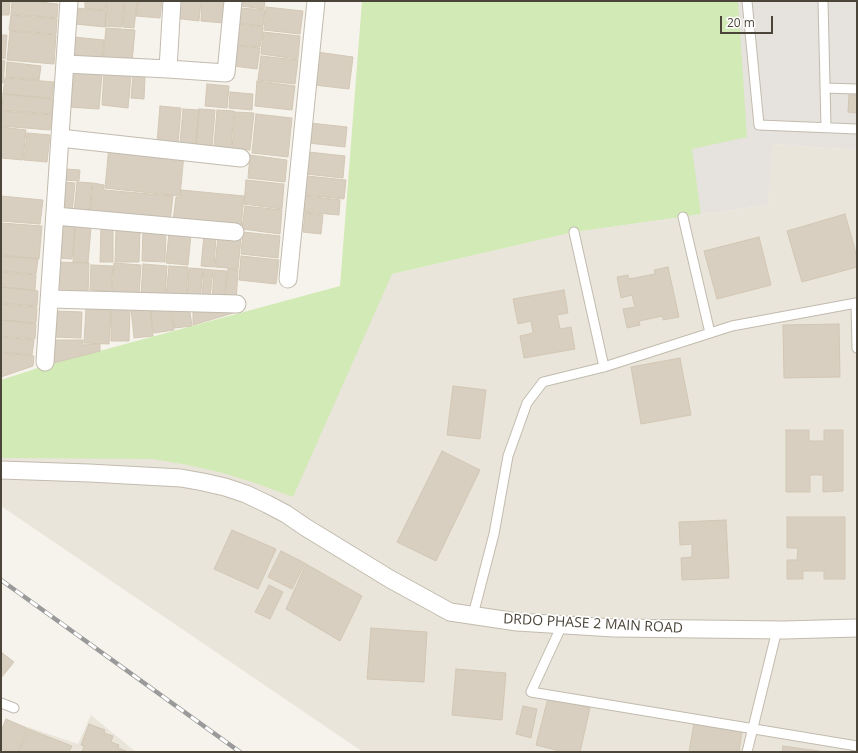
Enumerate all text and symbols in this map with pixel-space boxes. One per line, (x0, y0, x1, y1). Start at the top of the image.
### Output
scale bar (722, 8, 775, 34)
text: 20 m (727, 14, 755, 31)
street label: DRDO PHASE 2 MAIN ROAD (503, 611, 683, 637)

